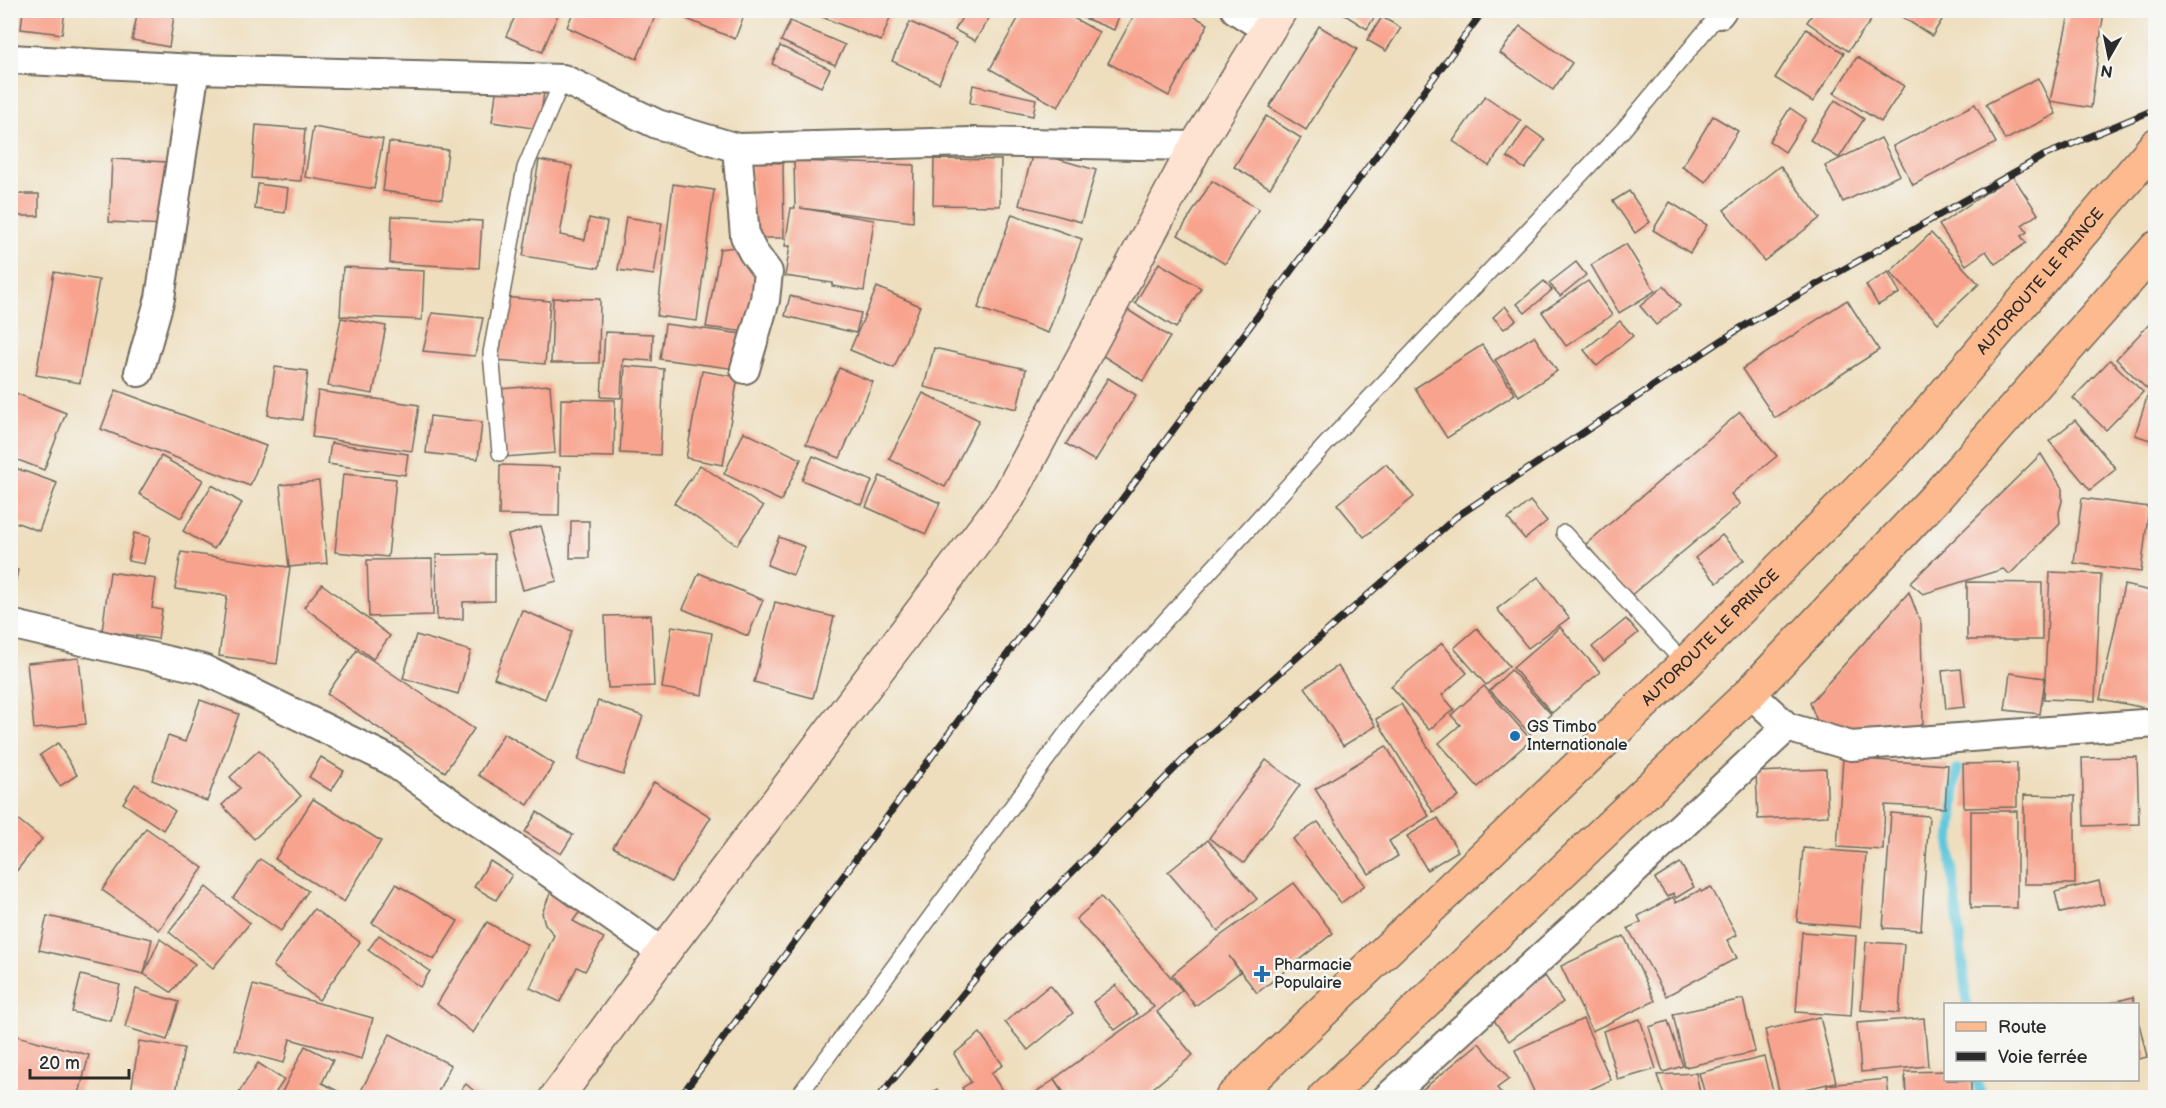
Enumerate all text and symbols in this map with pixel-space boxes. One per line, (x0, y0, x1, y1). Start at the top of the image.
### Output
north arrow (2079, 27, 2139, 87)
text: N (2099, 60, 2114, 81)
street label: AUTOROUTE LE PRINCE (1973, 204, 2108, 358)
street label: AUTOROUTE LE PRINCE (1638, 565, 1783, 710)
place label: GS Timbo Internationale (1527, 718, 1628, 755)
marker: GS Timbo Internationale (1508, 729, 1522, 743)
place label: Pharmacie Populaire (1274, 956, 1352, 993)
marker: Pharmacie Populaire (1255, 967, 1269, 981)
legend (1944, 1003, 2139, 1081)
text: Route (1998, 1017, 2047, 1038)
scale bar (30, 1042, 129, 1080)
text: Voie ferrée (1998, 1047, 2088, 1068)
text: 20 m (39, 1053, 80, 1074)

